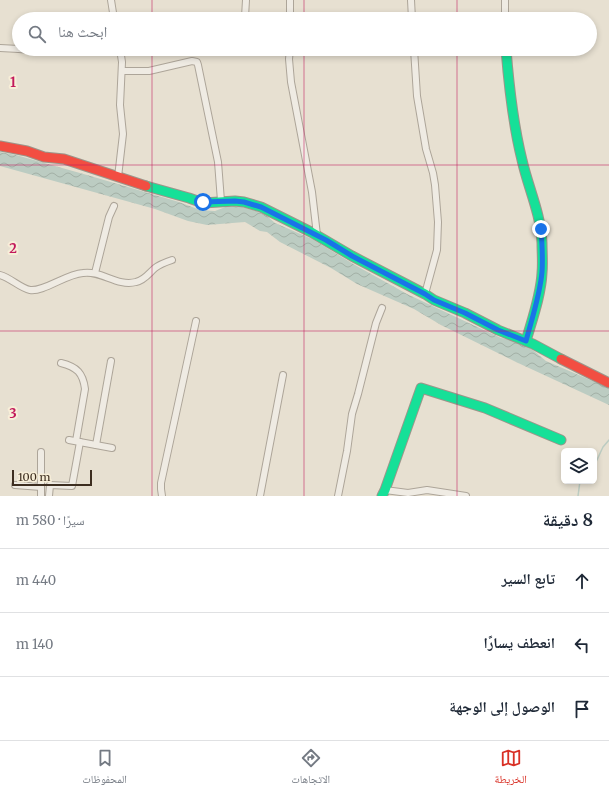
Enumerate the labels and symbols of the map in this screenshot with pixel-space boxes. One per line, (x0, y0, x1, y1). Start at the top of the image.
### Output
text: 1 (10, 74, 16, 91)
route start (194, 193, 212, 211)
route end (532, 220, 550, 238)
text: 2 (9, 240, 17, 257)
text: 3 (9, 405, 17, 422)
scale bar (12, 468, 92, 487)

